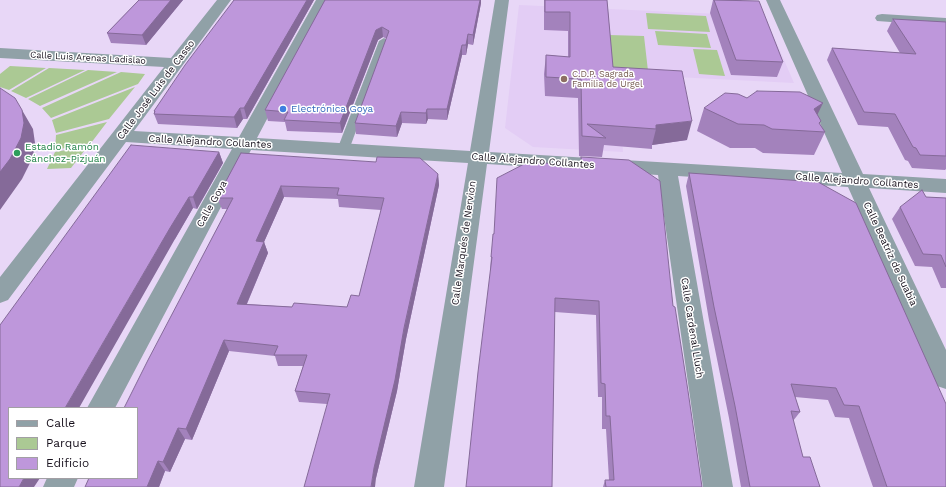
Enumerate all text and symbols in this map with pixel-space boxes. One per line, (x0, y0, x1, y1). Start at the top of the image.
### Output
street label: Calle José Luis de Casso (115, 38, 197, 142)
street label: Calle Luis Arenas Ladislao (30, 50, 146, 66)
place label: C.D.P. Sagrada Familia de Urgel (572, 69, 643, 90)
marker: C.D.P. Sagrada Familia de Urgel (559, 74, 569, 84)
place label: Electrónica Goya (291, 103, 373, 115)
marker: Electrónica Goya (278, 104, 288, 114)
street label: Calle Alejandro Collantes (148, 133, 272, 151)
place label: Estadio Ramón Sánchez-Pizjuán (25, 141, 105, 164)
marker: Estadio Ramón Sánchez-Pizjuán (12, 148, 22, 158)
street label: Calle Alejandro Collantes (471, 151, 595, 171)
street label: Calle Alejandro Collantes (795, 171, 919, 191)
street label: Calle Goya (194, 179, 230, 229)
street label: Calle Marqués de Nervion (449, 180, 479, 306)
street label: Calle Beatriz de Suabia (861, 200, 919, 308)
street label: Calle Cardenal Lluch (678, 277, 706, 379)
legend (8, 407, 138, 479)
text: Calle (46, 416, 75, 430)
text: Parque (46, 436, 87, 450)
text: Edificio (46, 456, 89, 470)

